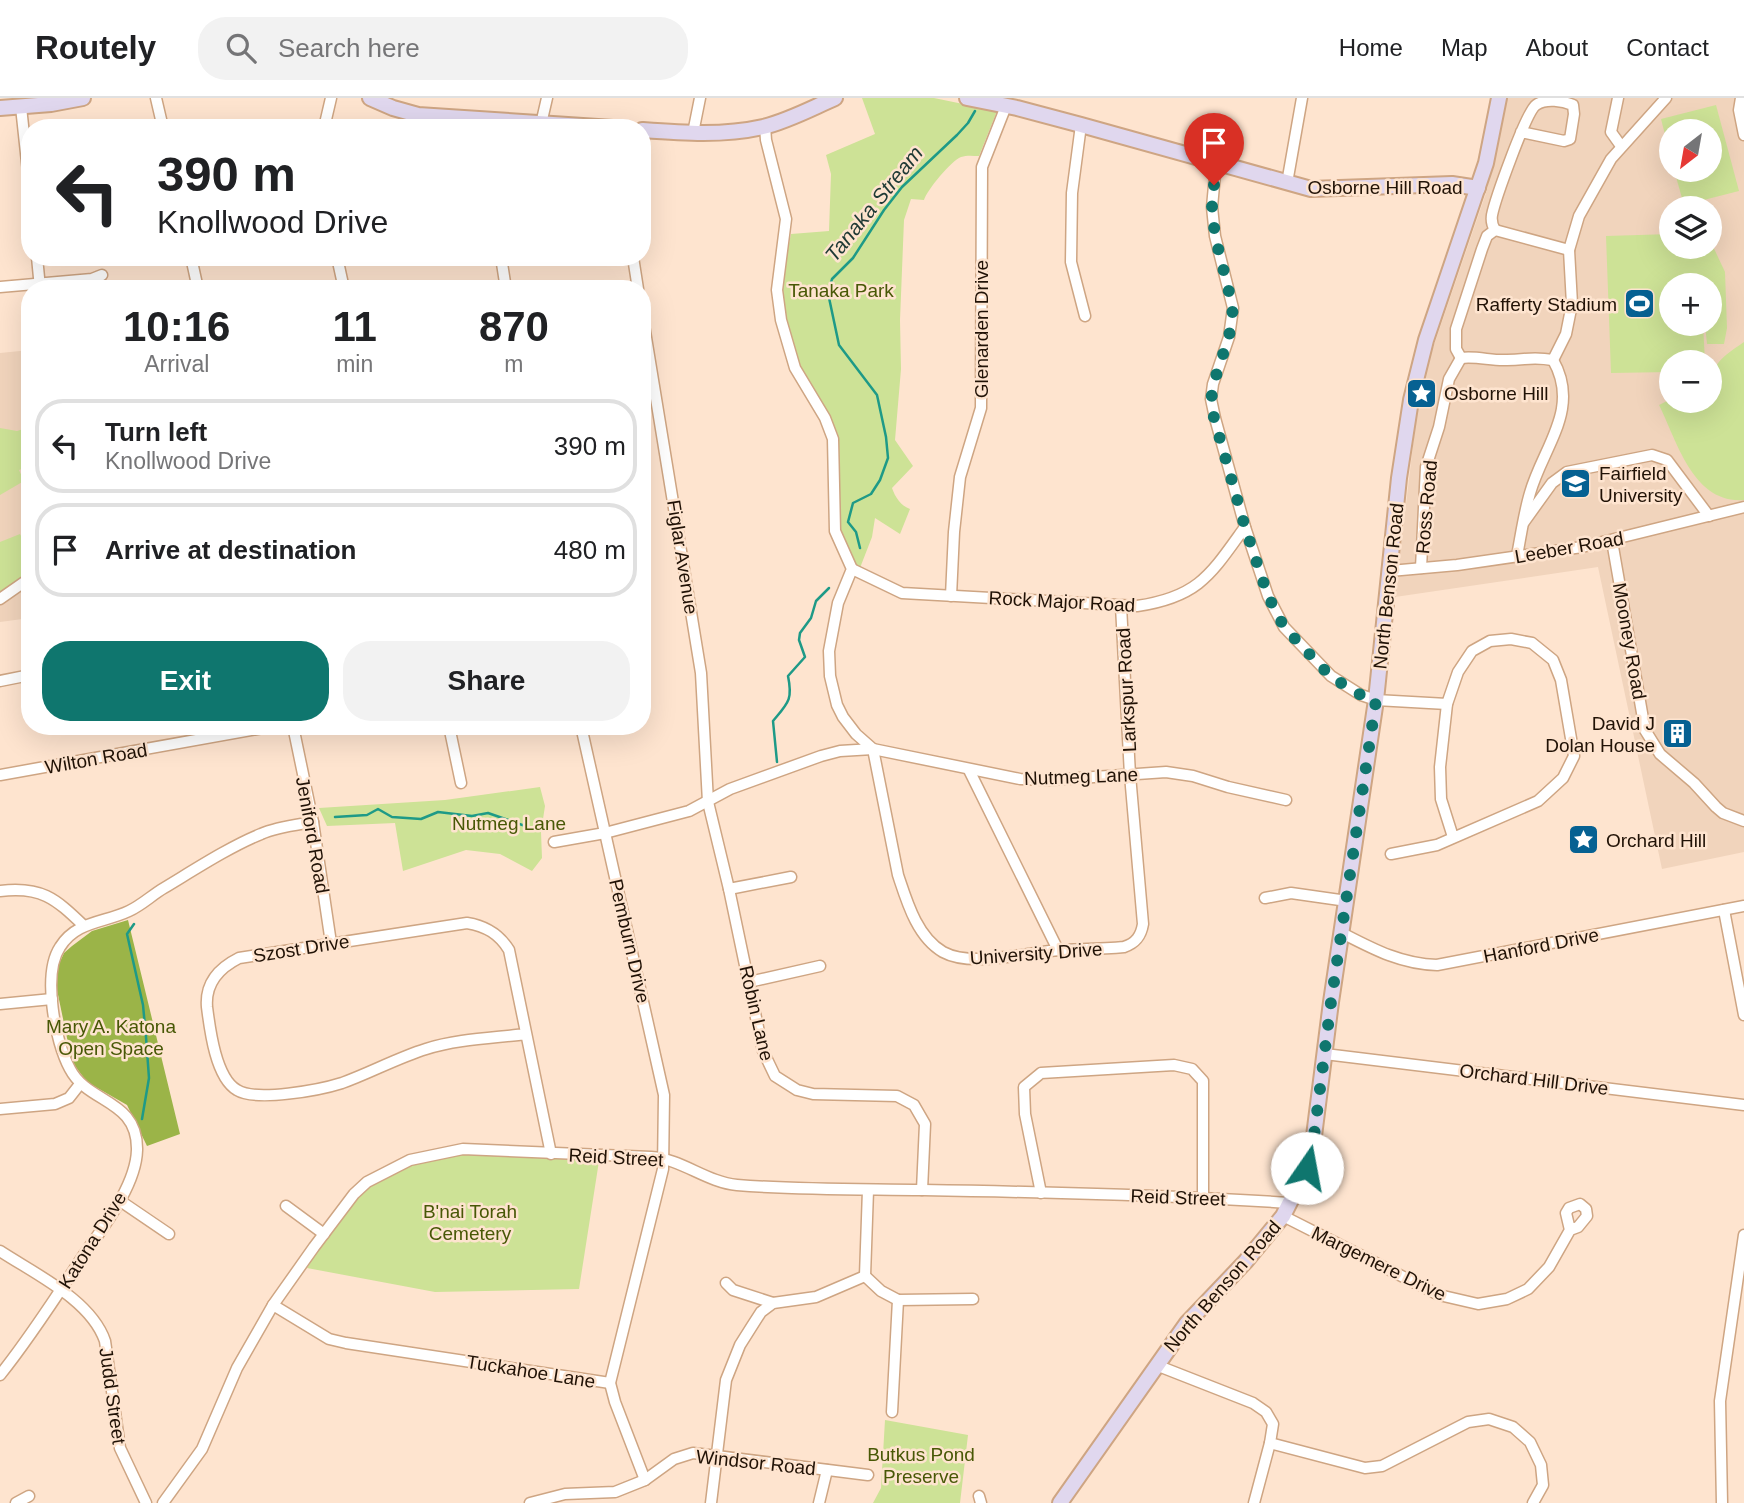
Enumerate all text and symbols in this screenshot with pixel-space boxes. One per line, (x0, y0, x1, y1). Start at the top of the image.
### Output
search box (198, 17, 688, 80)
text: Routely (35, 29, 156, 66)
icon: search (222, 29, 260, 67)
text: Search here (278, 33, 420, 63)
text: Home (1339, 34, 1403, 61)
text: Map (1441, 34, 1488, 61)
text: About (1526, 34, 1588, 61)
text: Contact (1626, 34, 1709, 61)
pin (1184, 113, 1244, 185)
north arrow (1659, 119, 1722, 182)
map controls (1659, 119, 1722, 413)
icon: arrive (1195, 124, 1233, 162)
water label: Tanaka Stream (820, 141, 927, 266)
icon: left (42, 147, 133, 238)
text: 390 m (157, 147, 296, 201)
street label: Osborne Hill Road (1307, 177, 1463, 198)
button: layers (1659, 196, 1722, 259)
text: Knollwood Drive (157, 204, 388, 240)
street label: Glenarden Drive (971, 260, 992, 398)
button: + (1659, 273, 1722, 336)
park label: Tanaka Park (788, 280, 894, 301)
sports icon: Rafferty Stadium (1623, 287, 1657, 321)
place label: Rafferty Stadium (1476, 294, 1617, 315)
text: 10:16 (123, 303, 230, 350)
text: 11 (332, 303, 377, 350)
text: 870 (479, 303, 549, 350)
button: − (1659, 350, 1722, 413)
text: Arrival (144, 351, 209, 377)
text: min (336, 351, 373, 377)
text: m (504, 351, 524, 377)
place icon: Osborne Hill (1404, 376, 1438, 410)
place label: Osborne Hill (1444, 383, 1549, 404)
text: Turn left (105, 417, 207, 447)
icon: left (46, 427, 84, 465)
text: 390 m (554, 431, 626, 461)
text: Knollwood Drive (105, 448, 271, 474)
street label: Ross Road (1412, 459, 1441, 555)
place label: Fairfield University (1599, 463, 1683, 506)
school or university icon: Fairfield University (1559, 467, 1593, 501)
street label: Figlar Avenue (663, 498, 702, 616)
street label: North Benson Road (1369, 502, 1408, 670)
street label: Leeber Road (1513, 528, 1625, 567)
icon: arrive (46, 531, 84, 569)
text: Arrive at destination (105, 535, 356, 565)
text: 480 m (554, 535, 626, 565)
street label: Mooney Road (1609, 581, 1650, 701)
street label: Rock Major Road (988, 587, 1136, 616)
street label: Larkspur Road (1113, 627, 1140, 753)
button: Exit (42, 641, 329, 721)
button: Share (343, 641, 630, 721)
place label: David J Dolan House (1545, 713, 1655, 756)
building icon: David J Dolan House (1661, 717, 1695, 751)
street label: Wilton Road (43, 739, 149, 778)
street label: Nutmeg Lane (1024, 764, 1138, 789)
street label: Jeniford Road (292, 775, 333, 895)
park label: Nutmeg Lane (452, 813, 566, 834)
place icon: Orchard Hill (1566, 823, 1600, 857)
place label: Orchard Hill (1606, 830, 1706, 851)
street label: Pemburn Drive (605, 877, 654, 1005)
street label: Hanford Drive (1482, 924, 1601, 967)
street label: Szost Drive (251, 931, 351, 966)
street label: University Drive (969, 938, 1103, 969)
street label: Robin Lane (735, 963, 778, 1063)
park label: Mary A. Katona Open Space (46, 1016, 176, 1059)
street label: Orchard Hill Drive (1458, 1060, 1610, 1099)
position arrow (1270, 1131, 1344, 1205)
street label: Reid Street (568, 1145, 665, 1171)
street label: Reid Street (1130, 1185, 1227, 1210)
street label: Katona Drive (54, 1188, 130, 1292)
park label: B'nai Torah Cemetery (423, 1201, 517, 1244)
street label: North Benson Road (1160, 1216, 1285, 1356)
street label: Margemere Drive (1308, 1222, 1449, 1305)
street label: Judd Street (95, 1346, 130, 1446)
street label: Tuckahoe Lane (465, 1351, 597, 1392)
park label: Butkus Pond Preserve (867, 1444, 975, 1487)
street label: Windsor Road (695, 1446, 817, 1479)

